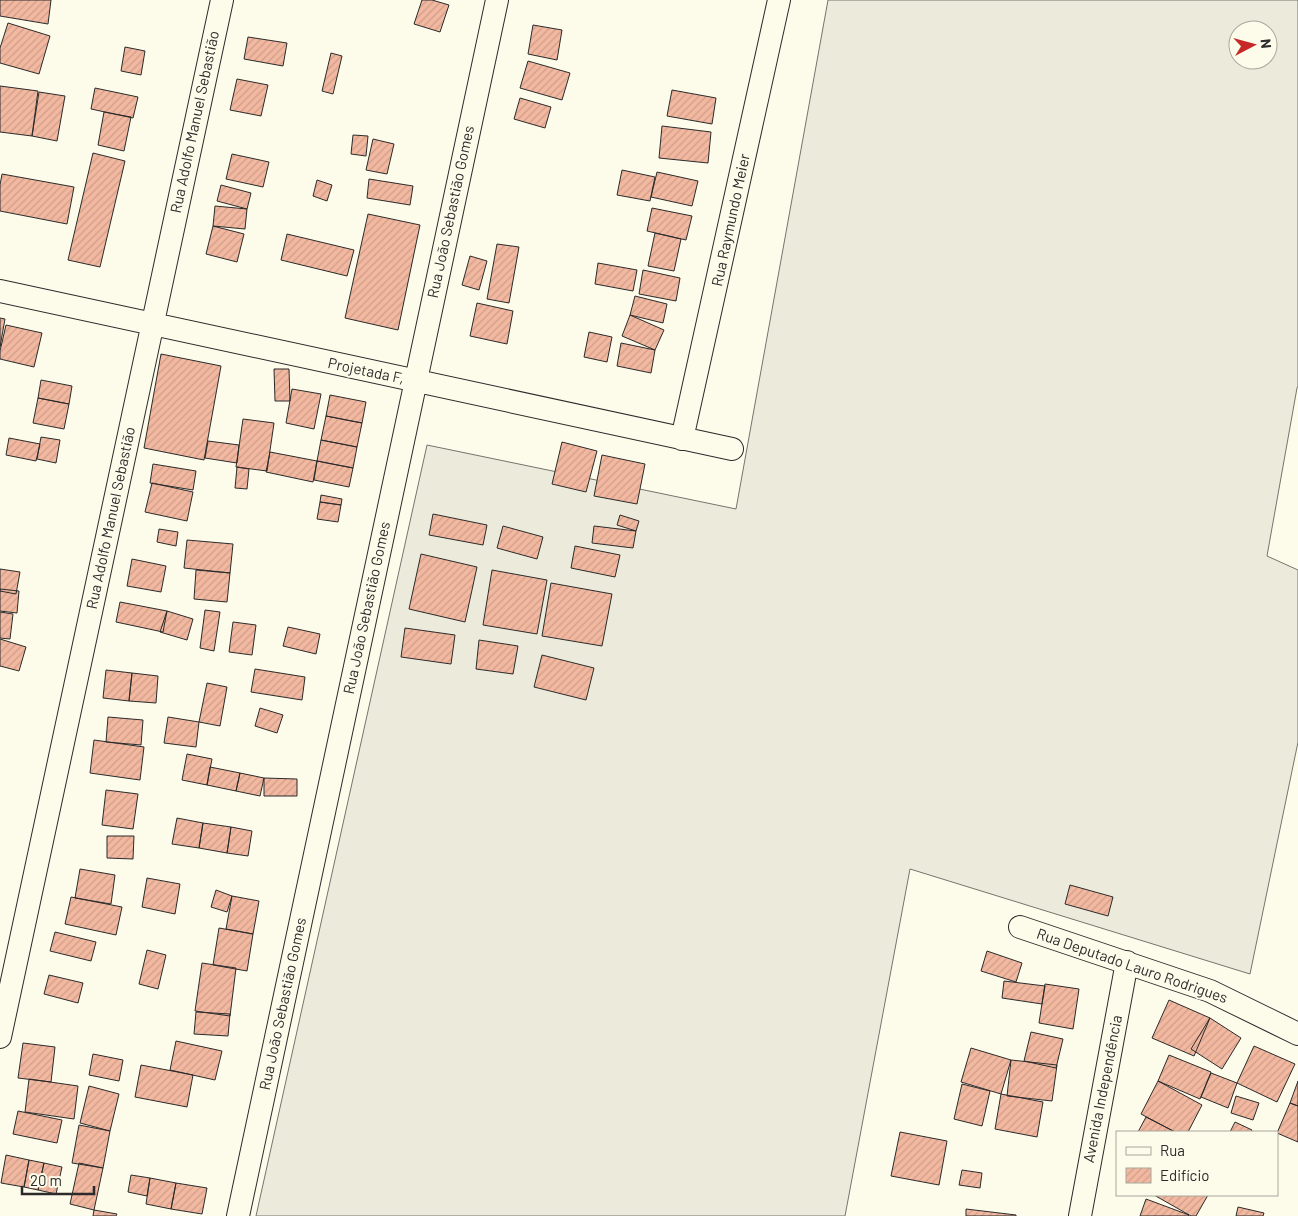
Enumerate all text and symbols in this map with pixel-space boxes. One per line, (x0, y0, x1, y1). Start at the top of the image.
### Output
north arrow (1228, 20, 1278, 70)
street label: Rua Adolfo Manuel Sebastião (166, 29, 222, 215)
text: N (1257, 38, 1275, 49)
street label: Rua João Sebastião Gomes (423, 124, 477, 300)
street label: Rua Raymundo Meier (707, 151, 753, 288)
street label: Projetada F, (326, 353, 406, 387)
street label: Rua Adolfo Manuel Sebastião (82, 425, 138, 611)
street label: Rua João Sebastião Gomes (339, 520, 393, 696)
street label: Rua João Sebastião Gomes (255, 916, 309, 1092)
street label: Rua Deputado Lauro Rodrigues (1035, 924, 1230, 1006)
street label: Avenida Independência (1079, 1013, 1125, 1164)
legend (1116, 1131, 1278, 1196)
text: Rua (1160, 1141, 1185, 1159)
scale bar (22, 1164, 95, 1196)
text: Edifício (1160, 1166, 1209, 1184)
text: 20 m (30, 1171, 62, 1189)

